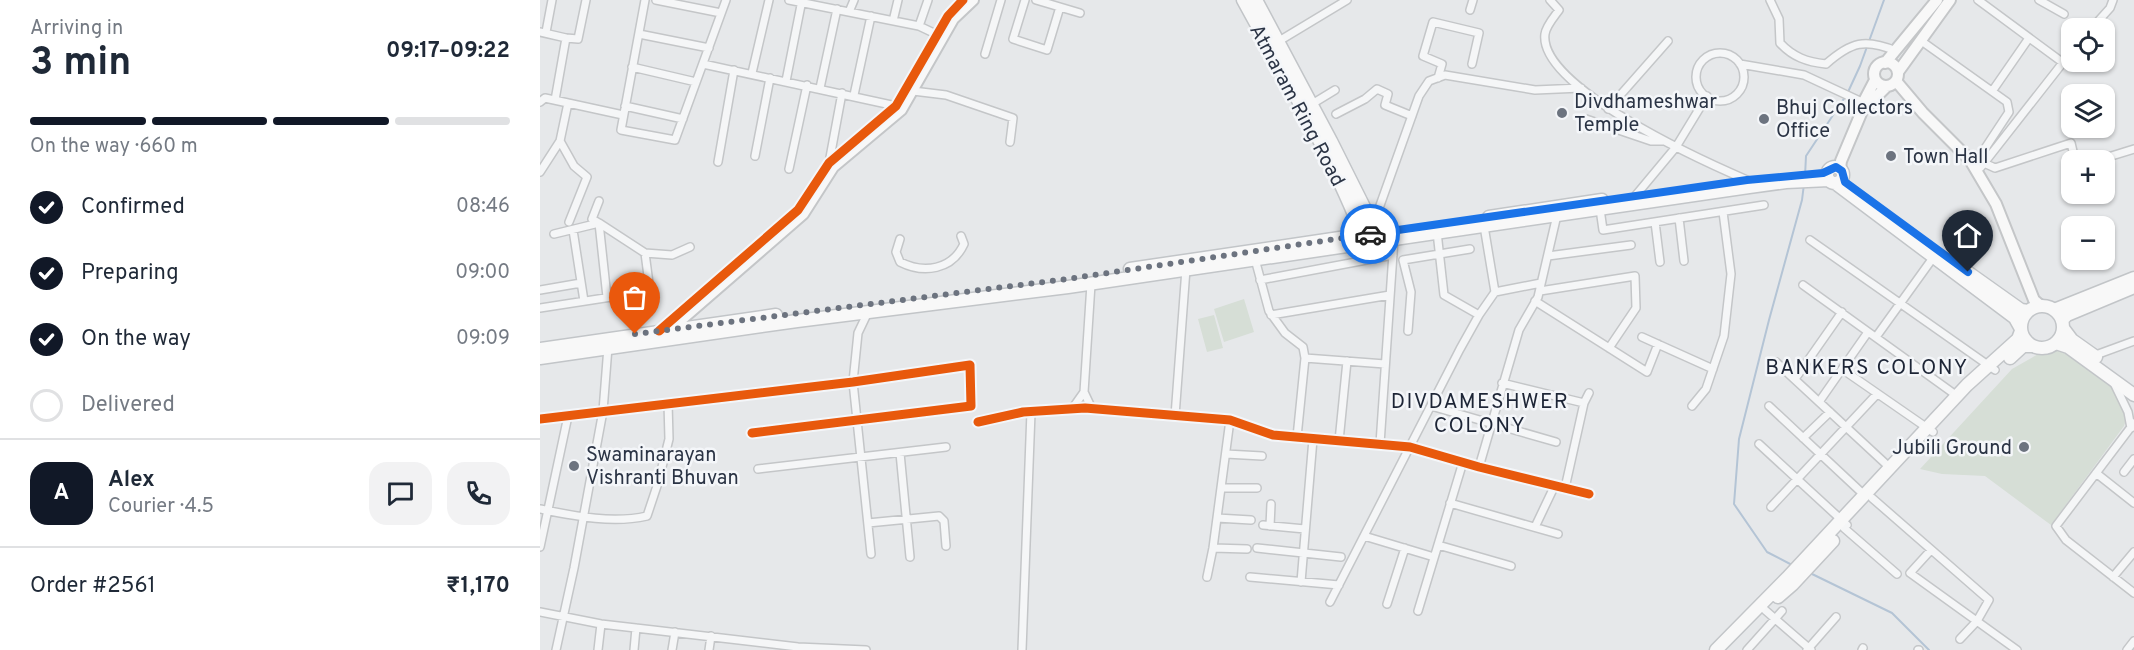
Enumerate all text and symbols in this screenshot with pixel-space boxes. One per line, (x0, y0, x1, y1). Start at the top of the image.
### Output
text: Arriving in (30, 16, 123, 42)
map controls (2061, 18, 2115, 270)
button: locate (2061, 18, 2115, 72)
street label: Atmaram Ring Road (1243, 20, 1350, 191)
text: 09:17–09:22 (386, 38, 510, 65)
text: 3 min (30, 40, 131, 89)
button: layers (2061, 84, 2115, 138)
place label: Divdhameshwar Temple (1574, 90, 1717, 139)
place label: Bhuj Collectors Office (1776, 96, 1913, 145)
marker: Divdhameshwar Temple (1555, 106, 1569, 120)
marker: Bhuj Collectors Office (1757, 112, 1771, 126)
text: On the way · 660 m (30, 134, 198, 160)
place label: Town Hall (1903, 145, 1988, 171)
marker: Town Hall (1884, 149, 1898, 163)
button: + (2061, 150, 2115, 204)
icon: check (30, 191, 63, 224)
text: Confirmed (81, 194, 185, 221)
text: 08:46 (456, 194, 510, 220)
courier (1340, 204, 1400, 264)
pin (1942, 210, 1993, 272)
button: − (2061, 216, 2115, 270)
icon: car (1354, 218, 1387, 251)
icon: home (1951, 219, 1984, 252)
icon: check (30, 257, 63, 290)
text: Preparing (81, 260, 179, 287)
text: 09:00 (455, 260, 510, 286)
pin (609, 272, 660, 334)
icon: bag (618, 281, 651, 314)
icon: check (30, 323, 63, 356)
text: On the way (81, 326, 191, 353)
text: 09:09 (456, 326, 510, 352)
district label: BANKERS COLONY (1765, 355, 1969, 382)
district label: DIVDAMESHWER COLONY (1391, 389, 1569, 440)
text: Delivered (81, 392, 175, 419)
place label: Jubili Ground (1892, 436, 2012, 462)
marker: Jubili Ground (2017, 440, 2031, 454)
place label: Swaminarayan Vishranti Bhuvan (586, 443, 739, 492)
marker: Swaminarayan Vishranti Bhuvan (567, 459, 581, 473)
button: chat (369, 462, 432, 525)
button: phone (447, 462, 510, 525)
text: Alex (108, 467, 155, 494)
text: A (54, 480, 69, 507)
text: Courier · 4.5 (108, 494, 214, 520)
text: Order #2561 (30, 573, 156, 600)
text: ₹1,170 (446, 573, 510, 600)

